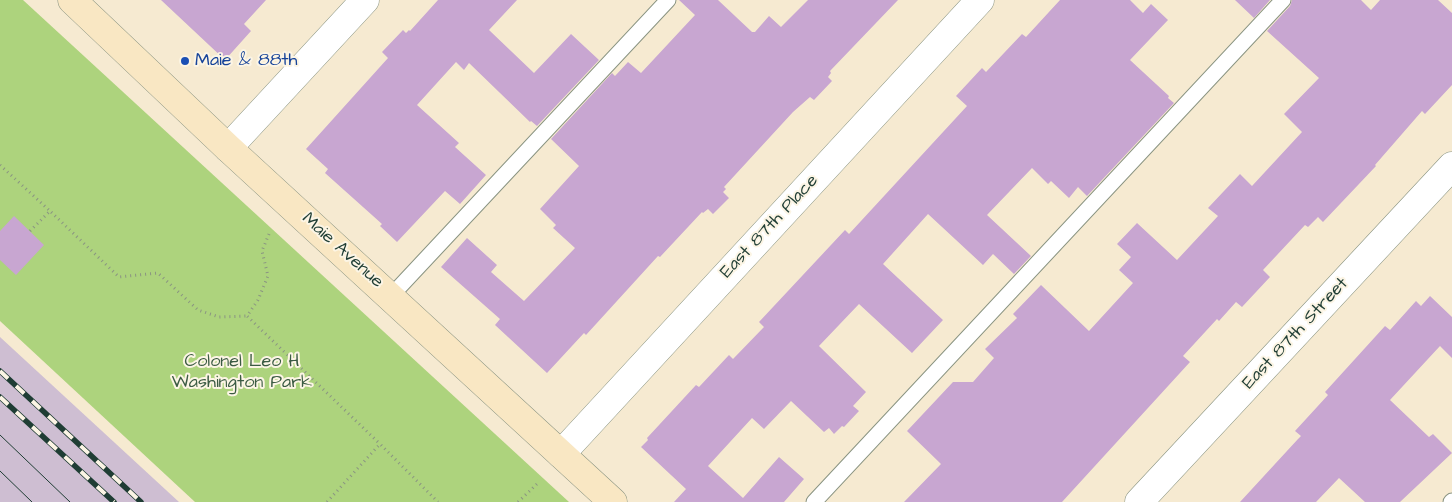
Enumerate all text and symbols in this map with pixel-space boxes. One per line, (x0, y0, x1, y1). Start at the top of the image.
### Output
place label: Maie & 88th (195, 50, 298, 72)
marker: Maie & 88th (179, 55, 191, 67)
street label: East 87th Place (716, 171, 824, 283)
street label: Maie Avenue (297, 209, 387, 293)
street label: East 87th Street (1239, 274, 1353, 394)
park label: Colonel Leo H Washington Park (172, 351, 312, 394)

